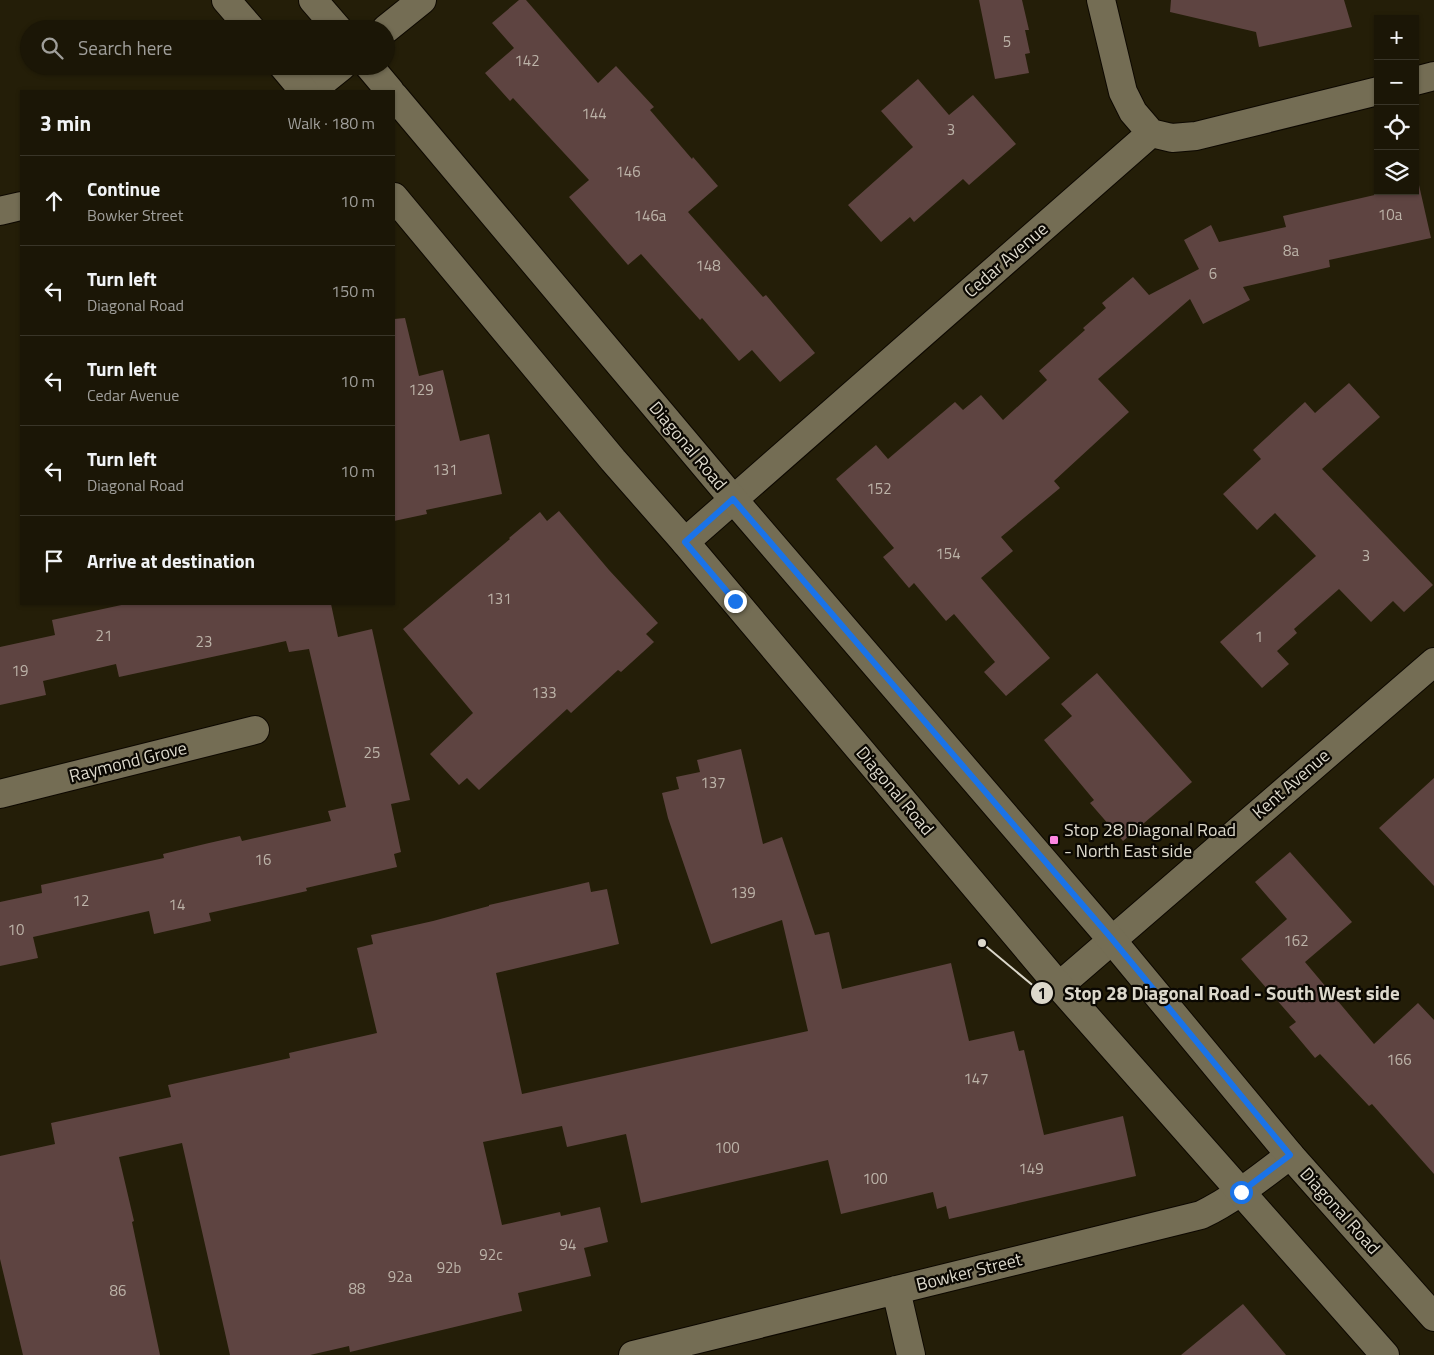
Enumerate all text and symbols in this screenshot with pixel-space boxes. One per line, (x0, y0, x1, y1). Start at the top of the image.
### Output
map controls (1374, 15, 1419, 195)
button: + (1374, 15, 1419, 60)
search box (20, 20, 395, 75)
house number: 5 (1003, 30, 1011, 53)
text: Search here (78, 33, 172, 62)
icon: search (38, 34, 66, 62)
house number: 142 (514, 49, 540, 72)
button: − (1374, 60, 1419, 105)
house number: 144 (581, 102, 607, 125)
button: locate (1374, 105, 1419, 150)
text: 3 min (40, 107, 91, 139)
text: Walk · 180 m (287, 111, 375, 135)
house number: 3 (947, 118, 955, 141)
button: layers (1374, 150, 1419, 195)
house number: 146 (615, 160, 641, 183)
text: Continue (87, 174, 160, 203)
icon: ahead (40, 187, 68, 215)
text: 10 m (340, 189, 375, 213)
text: Bowker Street (87, 203, 183, 227)
house number: 10a (1378, 203, 1403, 226)
house number: 146a (634, 204, 667, 227)
street label: Cedar Avenue (958, 215, 1054, 304)
house number: 8a (1283, 239, 1299, 262)
house number: 148 (695, 254, 721, 277)
house number: 6 (1209, 262, 1217, 285)
text: Turn left (87, 264, 157, 293)
icon: left (40, 277, 68, 305)
text: 150 m (331, 279, 375, 303)
text: Diagonal Road (87, 293, 184, 317)
text: Turn left (87, 354, 157, 383)
icon: left (40, 367, 68, 395)
text: 10 m (340, 369, 375, 393)
house number: 129 (408, 378, 434, 401)
text: Cedar Avenue (87, 383, 179, 407)
street label: Diagonal Road (643, 395, 734, 496)
text: Turn left (87, 444, 157, 473)
icon: left (40, 457, 68, 485)
house number: 131 (432, 458, 458, 481)
text: 10 m (340, 459, 375, 483)
text: Diagonal Road (87, 473, 184, 497)
house number: 152 (866, 477, 892, 500)
house number: 154 (935, 542, 961, 565)
house number: 3 (1362, 544, 1370, 567)
text: Arrive at destination (87, 546, 255, 575)
icon: arrive (40, 547, 68, 575)
house number: 131 (486, 587, 512, 610)
route end (724, 590, 747, 613)
house number: 21 (96, 624, 112, 647)
house number: 1 (1255, 625, 1263, 648)
house number: 23 (196, 630, 212, 653)
house number: 19 (12, 659, 28, 682)
house number: 133 (531, 681, 557, 704)
street label: Raymond Grove (66, 734, 190, 789)
street label: Diagonal Road (850, 740, 941, 841)
house number: 25 (364, 741, 380, 764)
street label: Kent Avenue (1246, 742, 1335, 825)
house number: 137 (700, 771, 726, 794)
place label: Stop 28 Diagonal Road - North East side (1064, 816, 1236, 864)
marker: Stop 28 Diagonal Road - North East side (1048, 834, 1060, 846)
house number: 16 (255, 848, 271, 871)
house number: 139 (730, 881, 756, 904)
house number: 12 (73, 889, 89, 912)
house number: 14 (169, 893, 185, 916)
house number: 10 (8, 918, 24, 941)
house number: 162 (1283, 929, 1309, 952)
callout: Stop 28 Diagonal Road - South West side (1029, 976, 1409, 1010)
text: Stop 28 Diagonal Road - South West side (1064, 978, 1400, 1007)
text: 1 (1038, 982, 1046, 1005)
house number: 166 (1386, 1048, 1412, 1071)
house number: 147 (963, 1067, 989, 1090)
house number: 100 (714, 1136, 740, 1159)
house number: 149 (1018, 1157, 1044, 1180)
street label: Diagonal Road (1294, 1161, 1387, 1260)
house number: 100 (862, 1167, 888, 1190)
route start (1230, 1181, 1253, 1204)
house number: 94 (560, 1233, 576, 1256)
house number: 92c (479, 1243, 503, 1266)
street label: Bowker Street (913, 1245, 1025, 1298)
house number: 92b (437, 1256, 461, 1279)
house number: 92a (388, 1265, 413, 1288)
house number: 88 (349, 1277, 365, 1300)
house number: 86 (110, 1279, 126, 1302)

